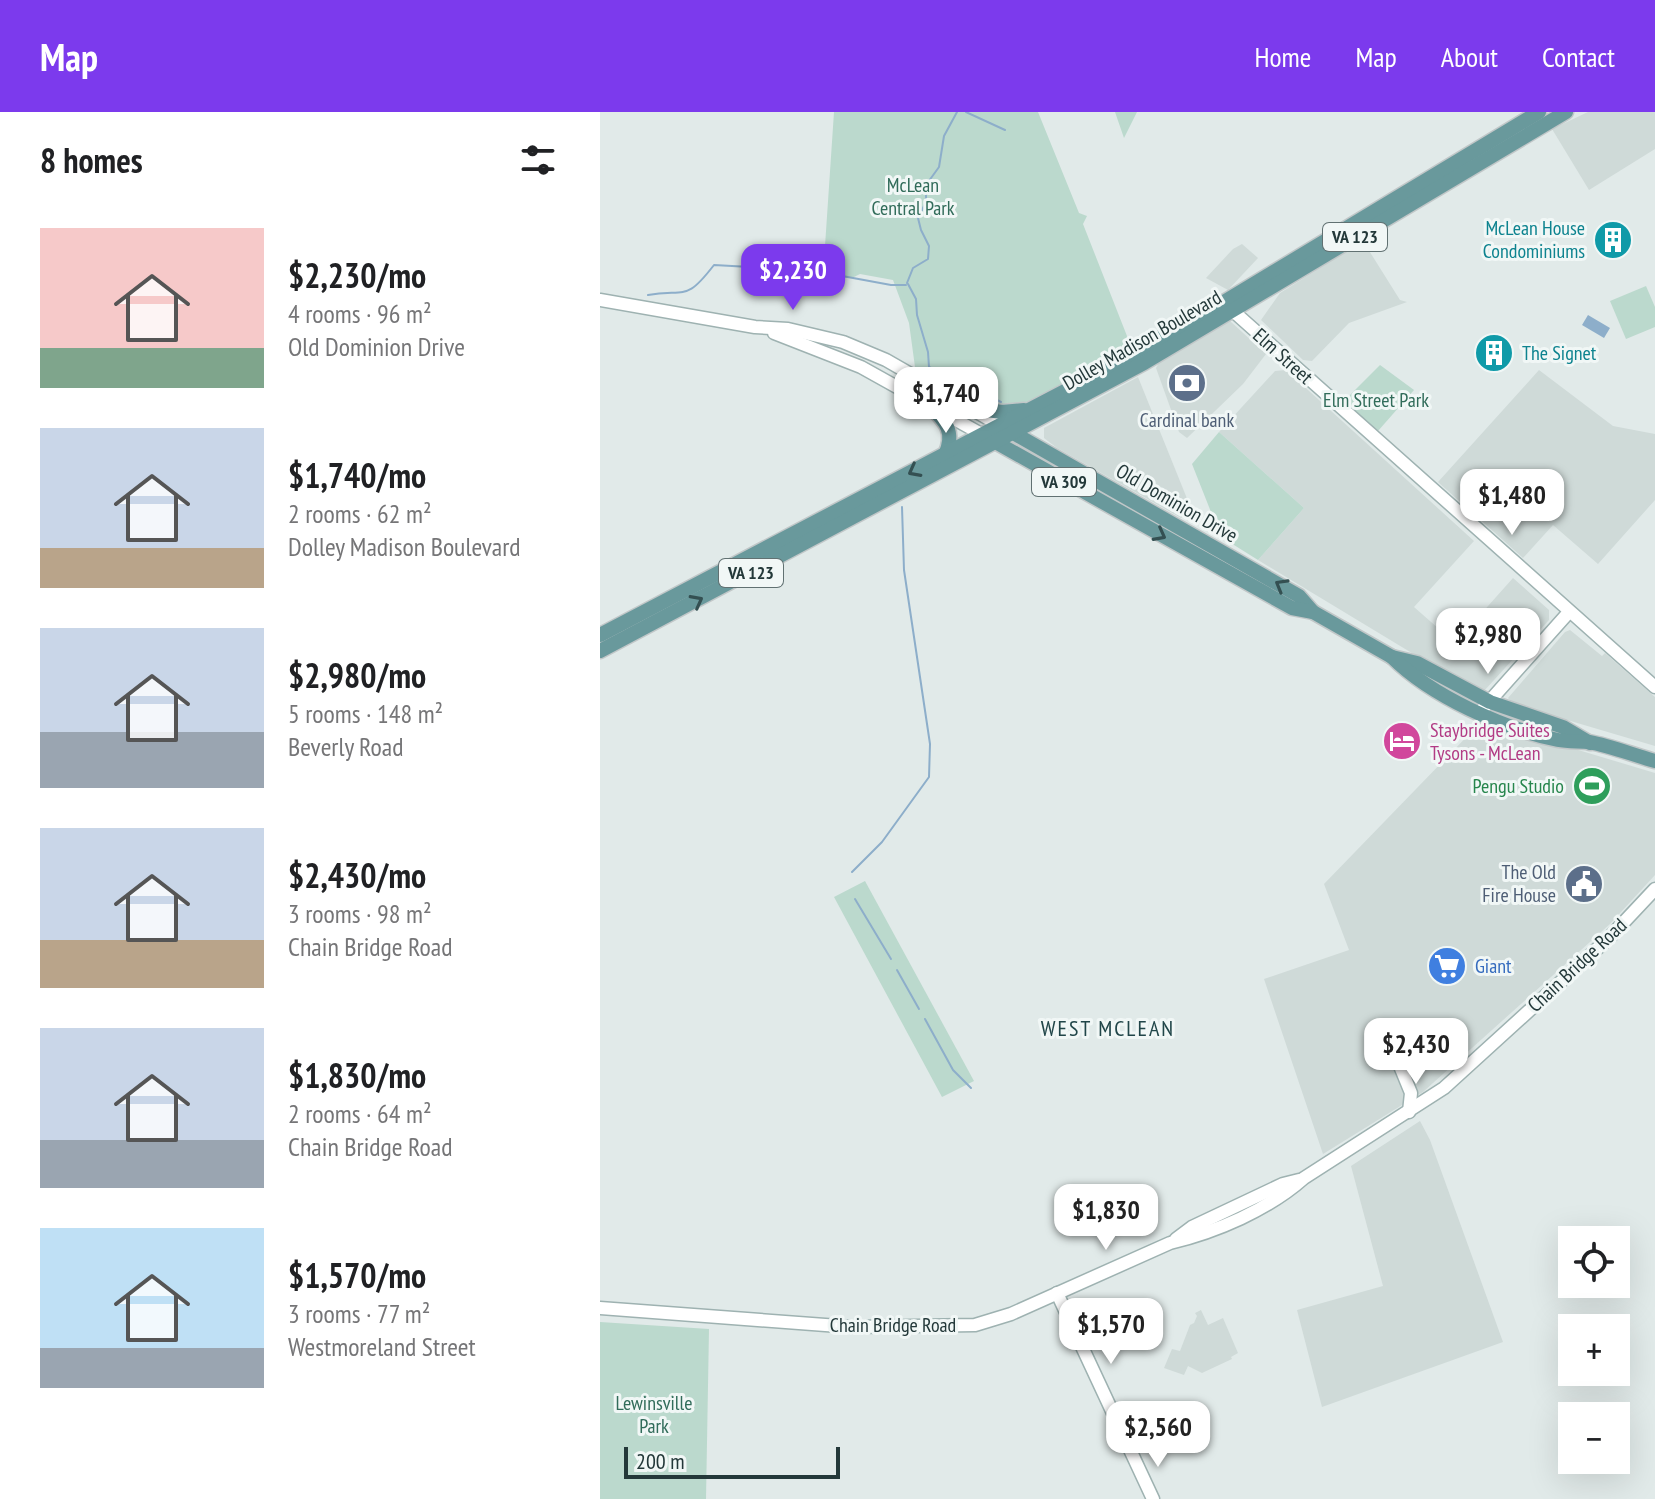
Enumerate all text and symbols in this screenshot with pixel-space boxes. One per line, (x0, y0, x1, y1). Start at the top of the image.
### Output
text: Map (40, 32, 98, 81)
text: Home (1255, 38, 1311, 75)
text: Map (1355, 38, 1397, 75)
text: About (1441, 38, 1498, 75)
text: Contact (1542, 38, 1615, 75)
text: 8 homes (40, 138, 143, 182)
icon: filters (516, 138, 560, 182)
park label: McLean Central Park (871, 172, 955, 221)
place label: McLean House Condominiums (1483, 215, 1585, 264)
building icon: McLean House Condominiums (1592, 219, 1634, 261)
road number: VA 123 (1323, 223, 1387, 251)
pin: $2,230 (728, 244, 858, 312)
text: $2,230/mo (288, 253, 426, 297)
text: $2,230 (759, 253, 827, 286)
icon: home (104, 260, 200, 356)
street label: Dolley Madison Boulevard (1058, 284, 1226, 396)
text: 4 rooms · 96 m² (288, 297, 432, 330)
street label: Elm Street (1248, 322, 1319, 390)
text: Old Dominion Drive (288, 330, 465, 363)
building icon: The Signet (1473, 332, 1515, 374)
place label: The Signet (1522, 340, 1597, 366)
bank icon: Cardinal bank (1166, 362, 1208, 404)
pin: $1,740 (881, 367, 1011, 435)
text: $1,740 (912, 376, 980, 409)
park label: Elm Street Park (1323, 387, 1429, 413)
place label: Cardinal bank (1140, 407, 1234, 433)
text: $1,740/mo (288, 453, 426, 497)
street label: Old Dominion Drive (1112, 458, 1242, 548)
icon: home (104, 460, 200, 556)
one-way arrow (908, 461, 922, 477)
road number: VA 309 (1032, 468, 1096, 496)
pin: $1,480 (1447, 469, 1577, 537)
text: $1,480 (1478, 478, 1546, 511)
text: 2 rooms · 62 m² (288, 497, 432, 530)
one-way arrow (1151, 525, 1165, 541)
text: Dolley Madison Boulevard (288, 530, 521, 563)
road number: VA 123 (719, 559, 783, 587)
one-way arrow (1275, 579, 1290, 595)
one-way arrow (689, 595, 703, 610)
pin: $2,980 (1423, 608, 1553, 676)
text: $2,980 (1454, 617, 1522, 650)
text: $2,980/mo (288, 653, 426, 697)
icon: home (104, 660, 200, 756)
text: 5 rooms · 148 m² (288, 697, 443, 730)
place label: Staybridge Suites Tysons - McLean (1430, 717, 1550, 766)
hotel icon: Staybridge Suites Tysons - McLean (1381, 720, 1423, 762)
text: Beverly Road (288, 730, 403, 763)
sports icon: Pengu Studio (1571, 765, 1613, 807)
place label: Pengu Studio (1473, 773, 1564, 799)
text: $2,430/mo (288, 853, 426, 897)
place label: The Old Fire House (1482, 859, 1556, 908)
icon: home (104, 860, 200, 956)
public building icon: The Old Fire House (1563, 863, 1605, 905)
text: 3 rooms · 98 m² (288, 897, 432, 930)
street label: Chain Bridge Road (1522, 912, 1632, 1018)
text: Chain Bridge Road (288, 930, 452, 963)
supermarket icon: Giant (1426, 945, 1468, 987)
place label: Giant (1475, 953, 1512, 979)
district label: WEST MCLEAN (1041, 1014, 1175, 1042)
pin: $2,430 (1351, 1018, 1481, 1086)
text: $2,430 (1382, 1027, 1450, 1060)
text: $1,830/mo (288, 1053, 426, 1097)
icon: home (104, 1060, 200, 1156)
text: 2 rooms · 64 m² (288, 1097, 432, 1130)
text: Chain Bridge Road (288, 1130, 452, 1163)
pin: $1,830 (1041, 1184, 1171, 1252)
text: $1,830 (1072, 1193, 1140, 1226)
map controls (1558, 1226, 1630, 1474)
button: locate (1558, 1226, 1630, 1298)
text: $1,570/mo (288, 1253, 426, 1297)
icon: home (104, 1260, 200, 1356)
text: 3 rooms · 77 m² (288, 1297, 430, 1330)
pin: $1,570 (1046, 1298, 1176, 1366)
text: $1,570 (1077, 1307, 1145, 1340)
street label: Chain Bridge Road (830, 1312, 956, 1338)
button: + (1558, 1314, 1630, 1386)
text: Westmoreland Street (288, 1330, 476, 1363)
park label: Lewinsville Park (616, 1390, 692, 1439)
pin: $2,560 (1093, 1401, 1223, 1469)
button: − (1558, 1402, 1630, 1474)
text: $2,560 (1124, 1410, 1192, 1443)
scale bar (624, 1443, 840, 1479)
text: 200 m (636, 1447, 685, 1475)

